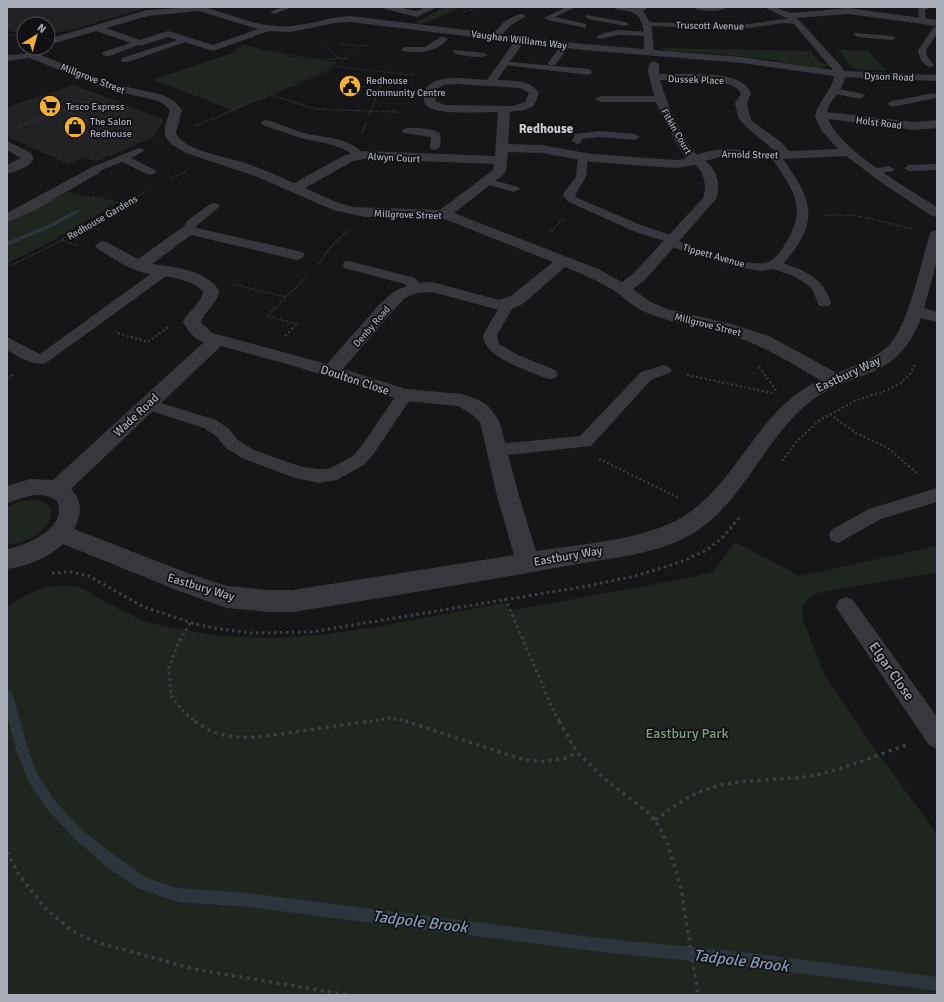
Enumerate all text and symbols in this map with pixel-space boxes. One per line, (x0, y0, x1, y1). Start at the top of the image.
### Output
north arrow (16, 16, 56, 56)
street label: Truscott Avenue (676, 19, 744, 33)
text: N (35, 21, 49, 36)
street label: Vaughan Williams Way (470, 28, 568, 52)
street label: Millgrove Street (59, 61, 127, 97)
street label: Dyson Road (864, 70, 914, 84)
public building icon: Redhouse Community Centre (337, 73, 363, 99)
street label: Dussek Place (668, 73, 724, 87)
place label: Redhouse Community Centre (366, 75, 446, 99)
supermarket icon: Tesco Express (37, 93, 63, 119)
place label: Tesco Express (66, 101, 125, 113)
street label: Fitkin Court (658, 107, 694, 157)
shop icon: The Salon Redhouse (62, 114, 88, 140)
street label: Holst Road (855, 114, 903, 132)
place label: The Salon Redhouse (90, 116, 132, 140)
district label: Redhouse (519, 121, 574, 137)
street label: Arnold Street (721, 149, 779, 162)
street label: Alwyn Court (367, 151, 421, 165)
street label: Redhouse Gardens (65, 193, 140, 243)
street label: Millgrove Street (374, 208, 443, 222)
street label: Tippett Avenue (681, 241, 746, 271)
street label: Denby Road (351, 304, 393, 350)
street label: Millgrove Street (673, 311, 743, 339)
street label: Eastbury Way (814, 353, 883, 396)
street label: Doulton Close (318, 362, 391, 399)
street label: Wade Road (111, 391, 162, 440)
street label: Eastbury Way (533, 543, 604, 570)
street label: Eastbury Way (165, 570, 237, 605)
street label: Elgar Close (865, 639, 918, 704)
park label: Eastbury Park (645, 725, 729, 742)
water label: Tadpole Brook (371, 906, 471, 938)
water label: Tadpole Brook (692, 945, 792, 977)

